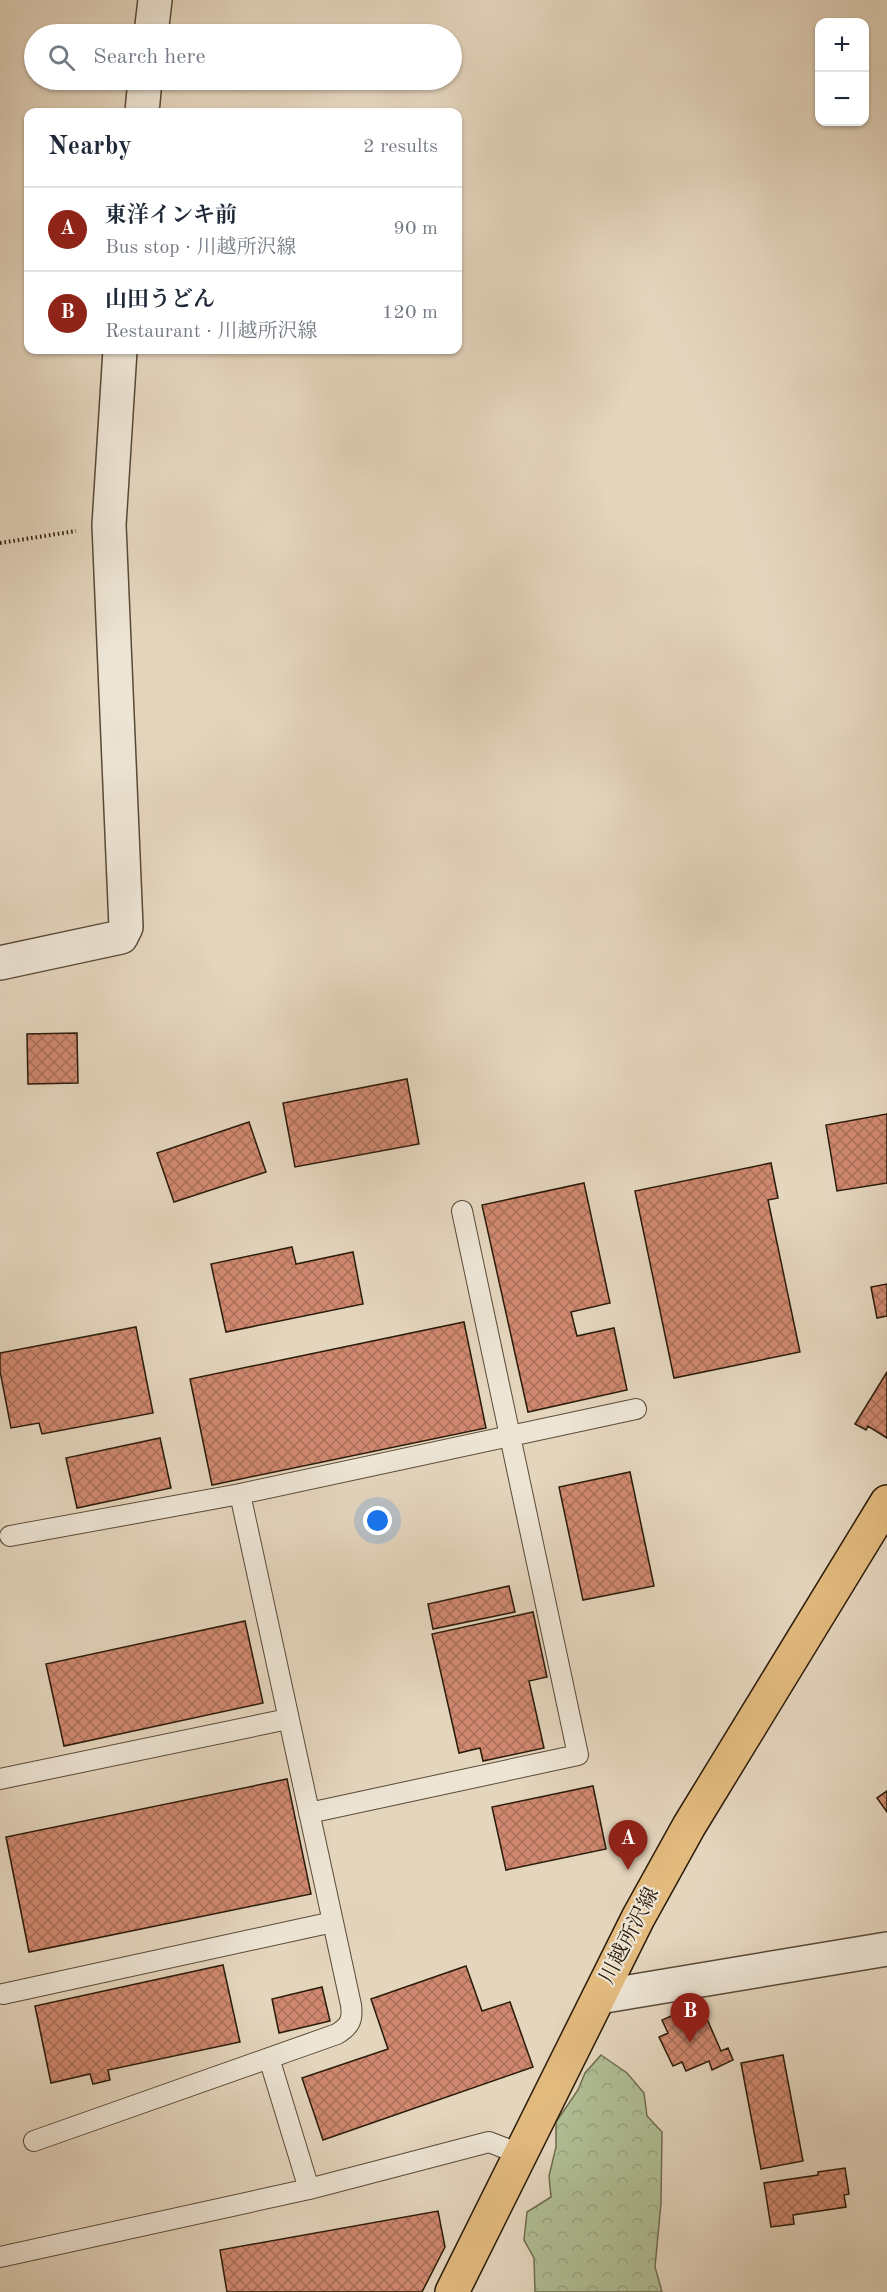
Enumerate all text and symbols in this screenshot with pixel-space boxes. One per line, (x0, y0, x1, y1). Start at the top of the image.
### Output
map controls (815, 18, 869, 126)
button: + (815, 18, 869, 72)
search box (24, 24, 462, 90)
icon: search (45, 41, 78, 74)
text: Search here (93, 46, 206, 68)
button: − (815, 72, 869, 126)
text: Nearby (48, 134, 132, 160)
text: 2 results (363, 137, 438, 157)
text: 東洋インキ前 (105, 205, 237, 227)
text: A (60, 219, 75, 239)
text: 90 m (393, 219, 438, 239)
text: Bus stop · 川越所沢線 (105, 238, 297, 258)
text: 山田うどん (105, 289, 215, 311)
text: B (60, 303, 75, 323)
text: 120 m (382, 303, 438, 323)
text: Restaurant · 川越所沢線 (105, 322, 317, 342)
your location (363, 1506, 392, 1535)
pin: A (608, 1820, 648, 1870)
street label: 川越所沢線 (595, 1884, 663, 1988)
pin: B (670, 1994, 710, 2043)

